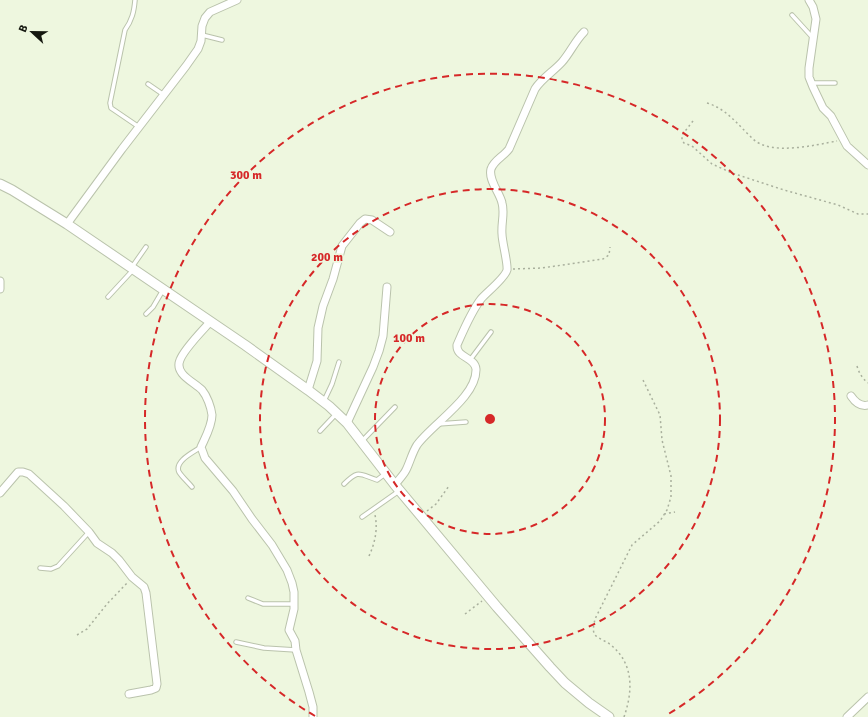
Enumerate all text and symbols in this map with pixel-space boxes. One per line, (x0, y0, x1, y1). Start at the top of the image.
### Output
north arrow (12, 12, 52, 52)
text: B (16, 23, 31, 34)
text: 300 m (230, 168, 262, 183)
text: 200 m (311, 250, 343, 265)
text: 100 m (393, 331, 425, 346)
centre of rings (483, 412, 497, 426)

